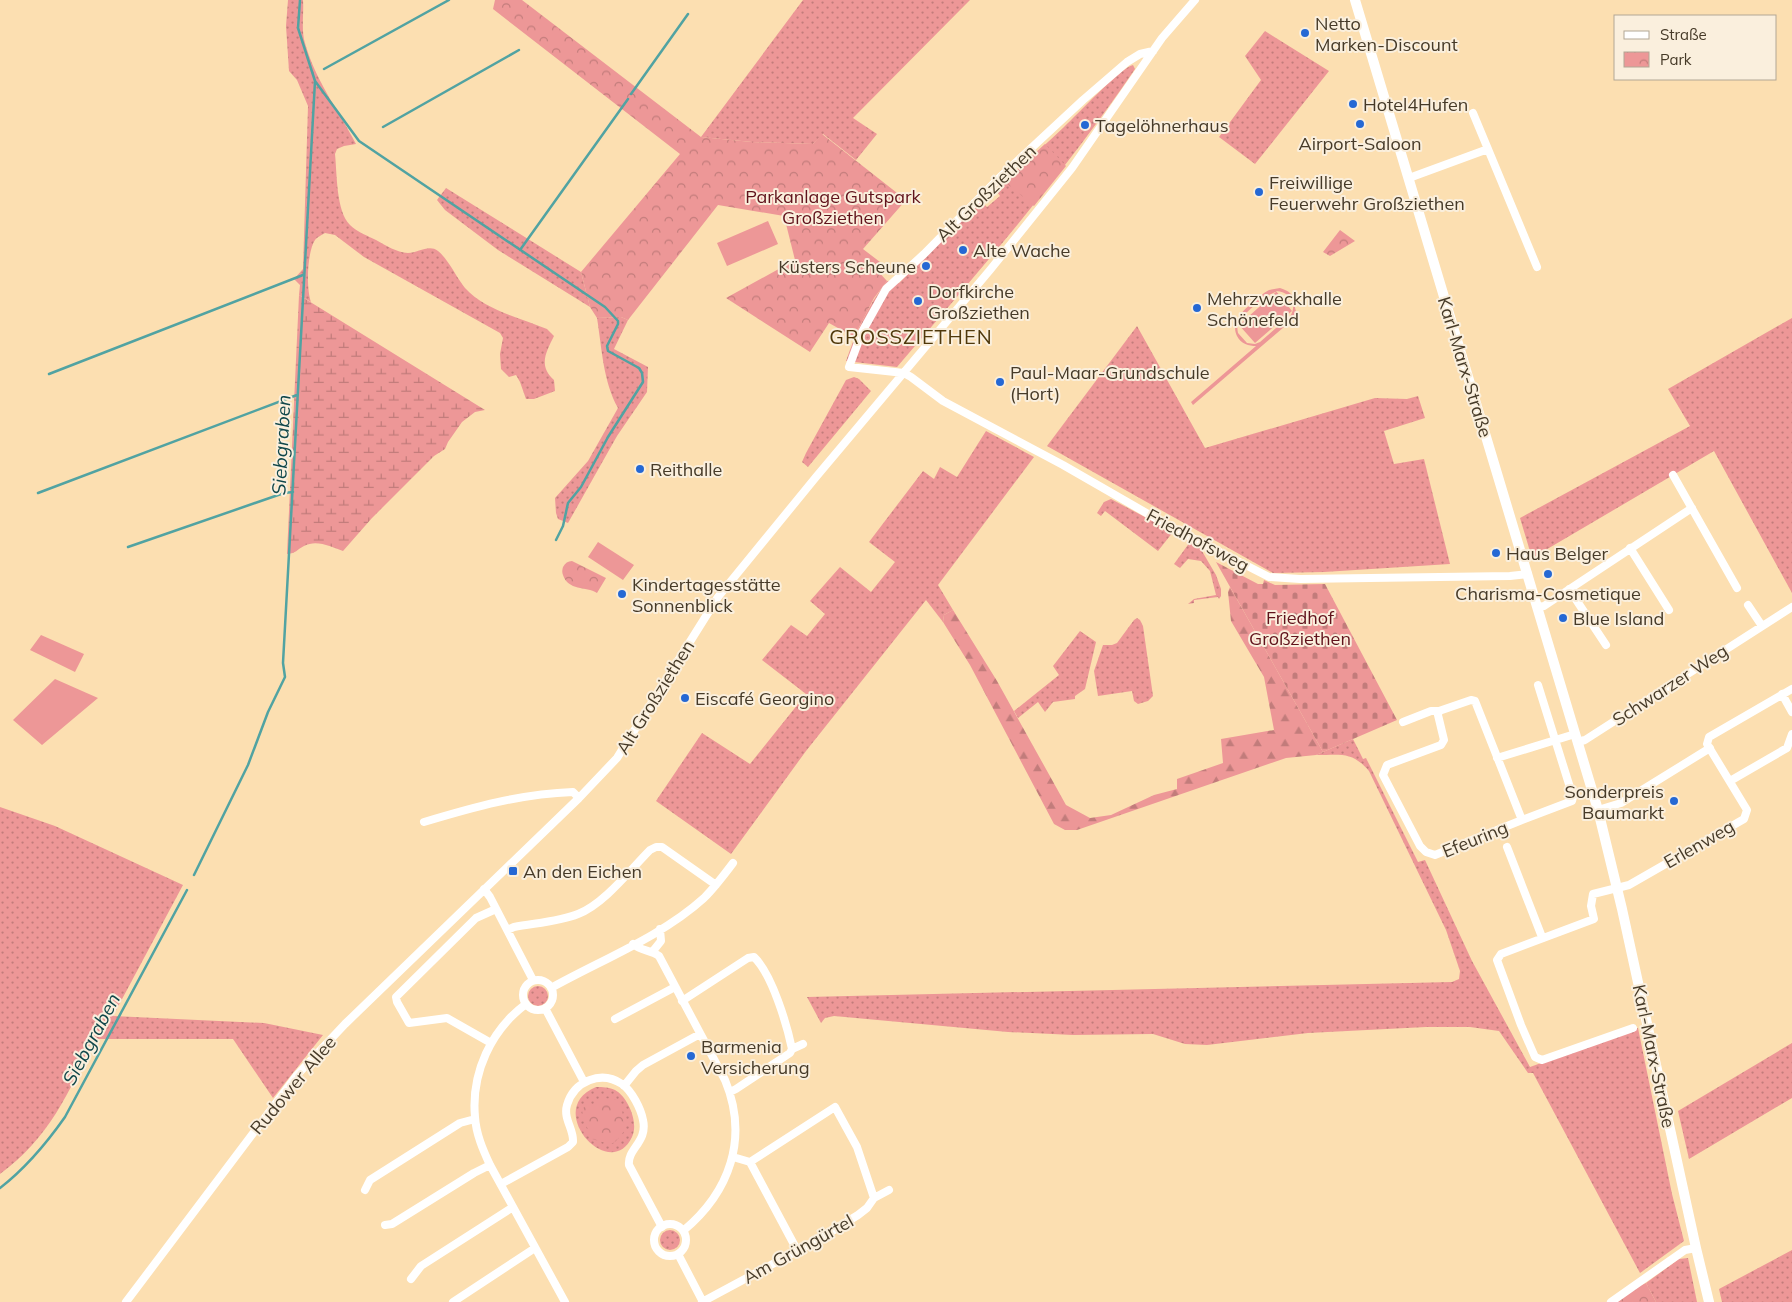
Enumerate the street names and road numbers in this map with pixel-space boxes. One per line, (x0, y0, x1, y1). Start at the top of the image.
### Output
street label: Alt Großziethen (931, 139, 1041, 247)
street label: Karl-Marx-Straße (1433, 294, 1497, 440)
street label: Friedhofsweg (1143, 503, 1253, 577)
street label: Alt Großziethen (611, 636, 699, 758)
street label: Schwarzer Weg (1608, 639, 1732, 731)
street label: Efeuring (1439, 815, 1511, 863)
street label: Erlenweg (1660, 815, 1738, 873)
street label: Karl-Marx-Straße (1628, 982, 1680, 1130)
street label: Rudower Allee (245, 1031, 341, 1139)
street label: Am Grüngürtel (739, 1209, 857, 1289)

